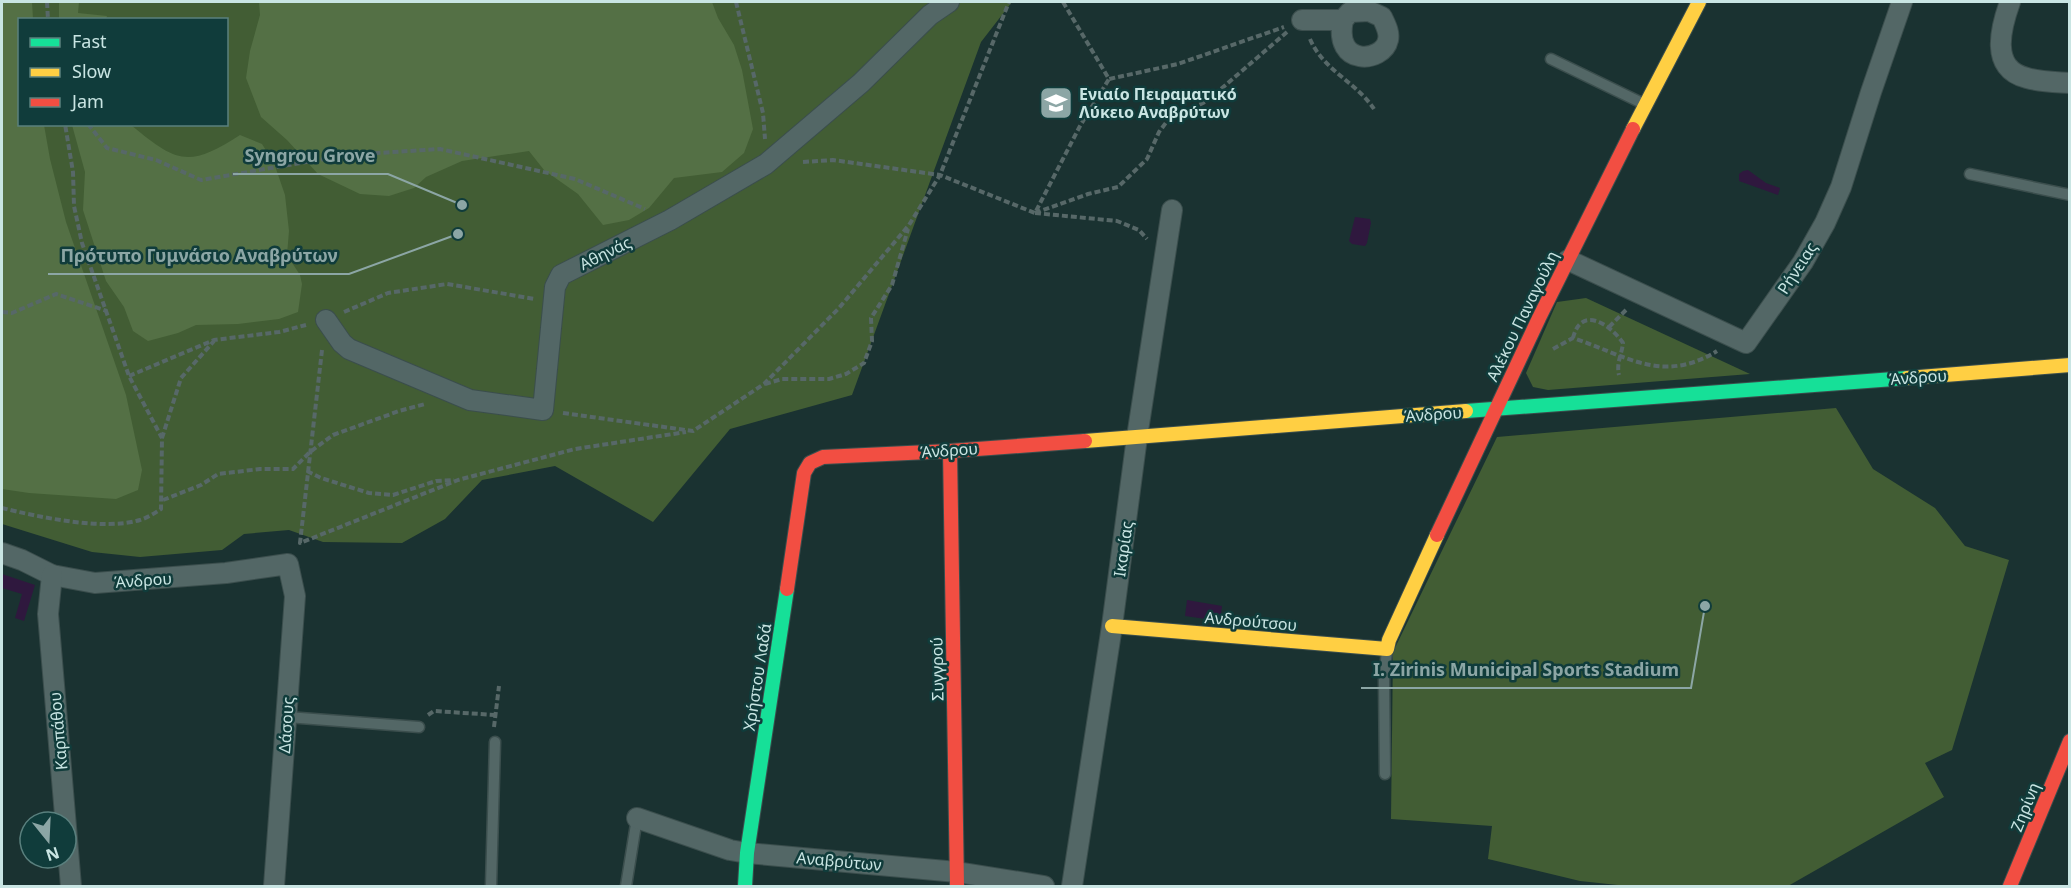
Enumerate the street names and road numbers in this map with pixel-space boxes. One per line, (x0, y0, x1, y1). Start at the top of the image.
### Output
street label: Αθηνάς (575, 231, 635, 275)
street label: Ρήνειας (1772, 238, 1822, 298)
street label: Αλέκου Παναγούλη (1481, 247, 1563, 385)
street label: Άνδρου (1888, 364, 1948, 390)
street label: Άνδρου (1403, 401, 1463, 427)
street label: Άνδρου (919, 437, 979, 463)
street label: Ικαρίας (1108, 519, 1138, 578)
street label: Άνδρου (113, 567, 173, 593)
street label: Ανδρούτσου (1204, 606, 1298, 636)
street label: Χρήστου Λαδά (738, 622, 776, 732)
street label: Συγγρού (925, 637, 949, 701)
street label: Καρπάθου (44, 691, 72, 771)
street label: Δάσους (273, 696, 299, 754)
street label: Ζηρίνη (2005, 779, 2045, 835)
street label: Αναβρύτων (796, 846, 882, 876)

